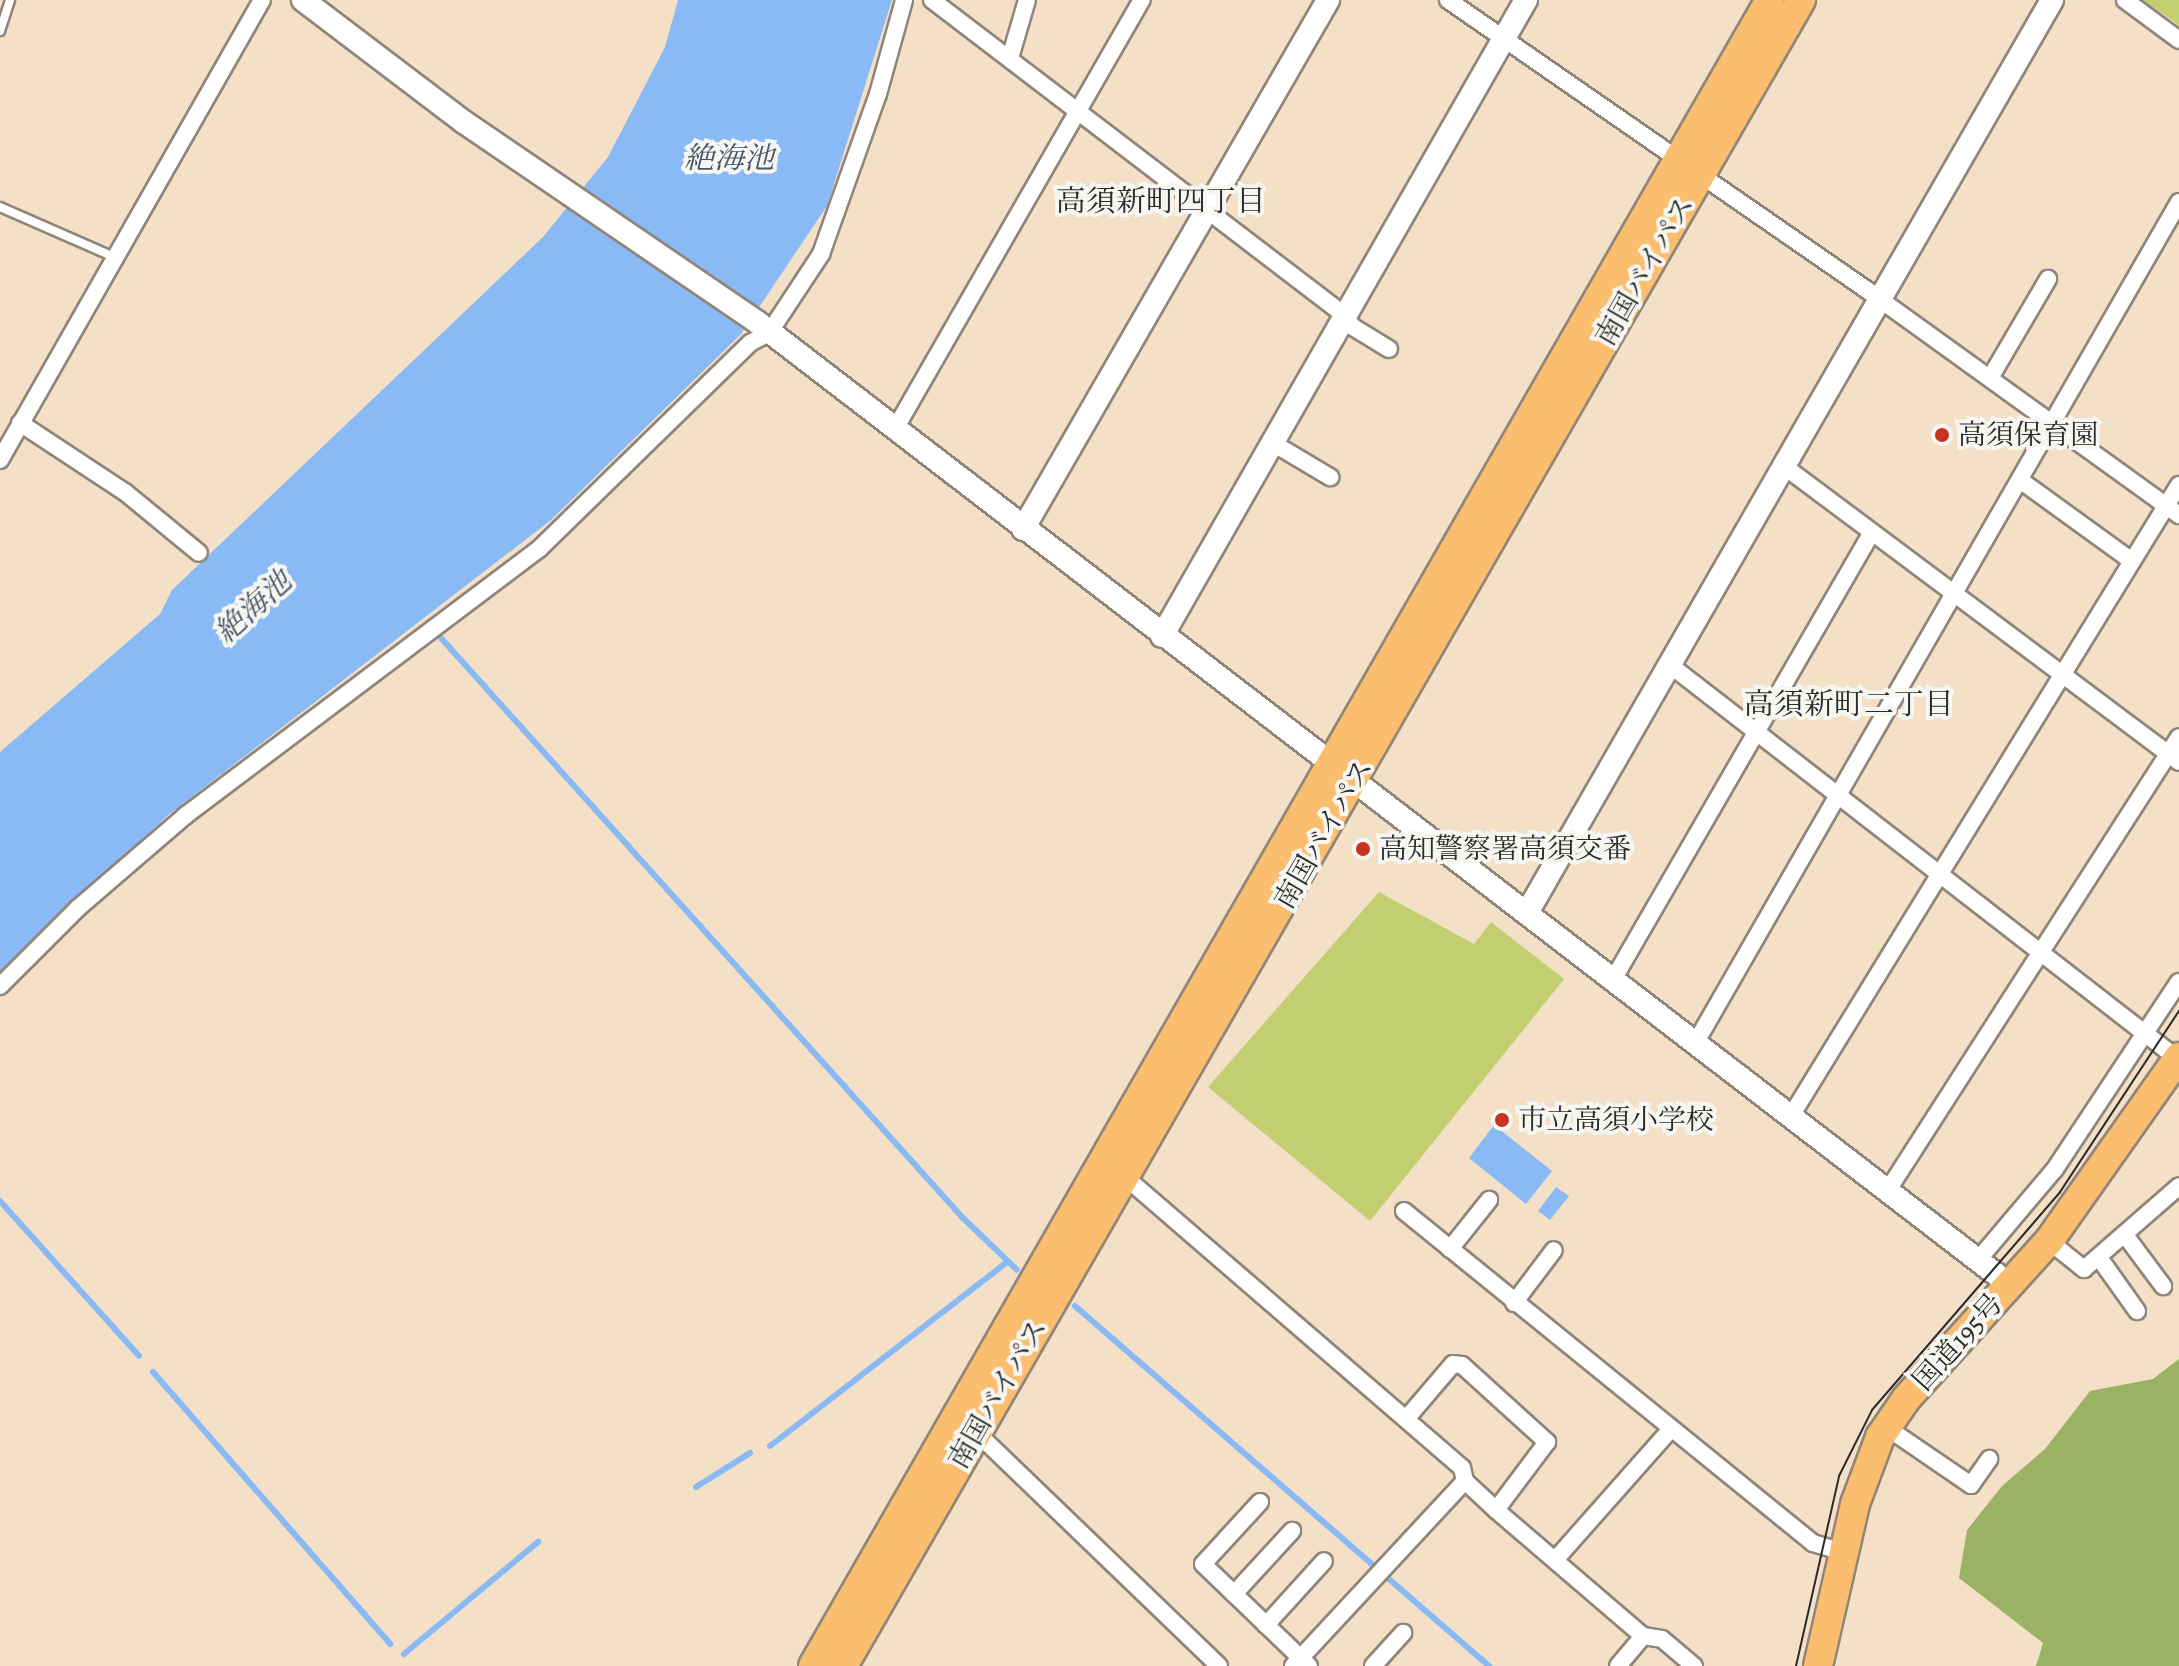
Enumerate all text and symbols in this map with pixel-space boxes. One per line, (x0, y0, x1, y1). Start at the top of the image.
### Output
water label: 絶海池 (684, 140, 774, 176)
district label: 高須新町四丁目 (1056, 183, 1266, 219)
street label: 南国バイパス (1588, 190, 1702, 352)
place label: 高須保育園 (1958, 418, 2098, 452)
marker: 高須保育園 (1933, 426, 1951, 444)
water label: 絶海池 (208, 564, 298, 650)
district label: 高須新町二丁目 (1744, 686, 1954, 722)
street label: 南国バイパス (1267, 753, 1381, 915)
place label: 高知警察署高須交番 (1379, 832, 1631, 866)
marker: 高知警察署高須交番 (1354, 840, 1372, 858)
place label: 市立高須小学校 (1518, 1103, 1714, 1137)
marker: 市立高須小学校 (1493, 1111, 1511, 1129)
street label: 国道195号 (1906, 1287, 2010, 1397)
street label: 南国バイパス (941, 1313, 1055, 1475)

